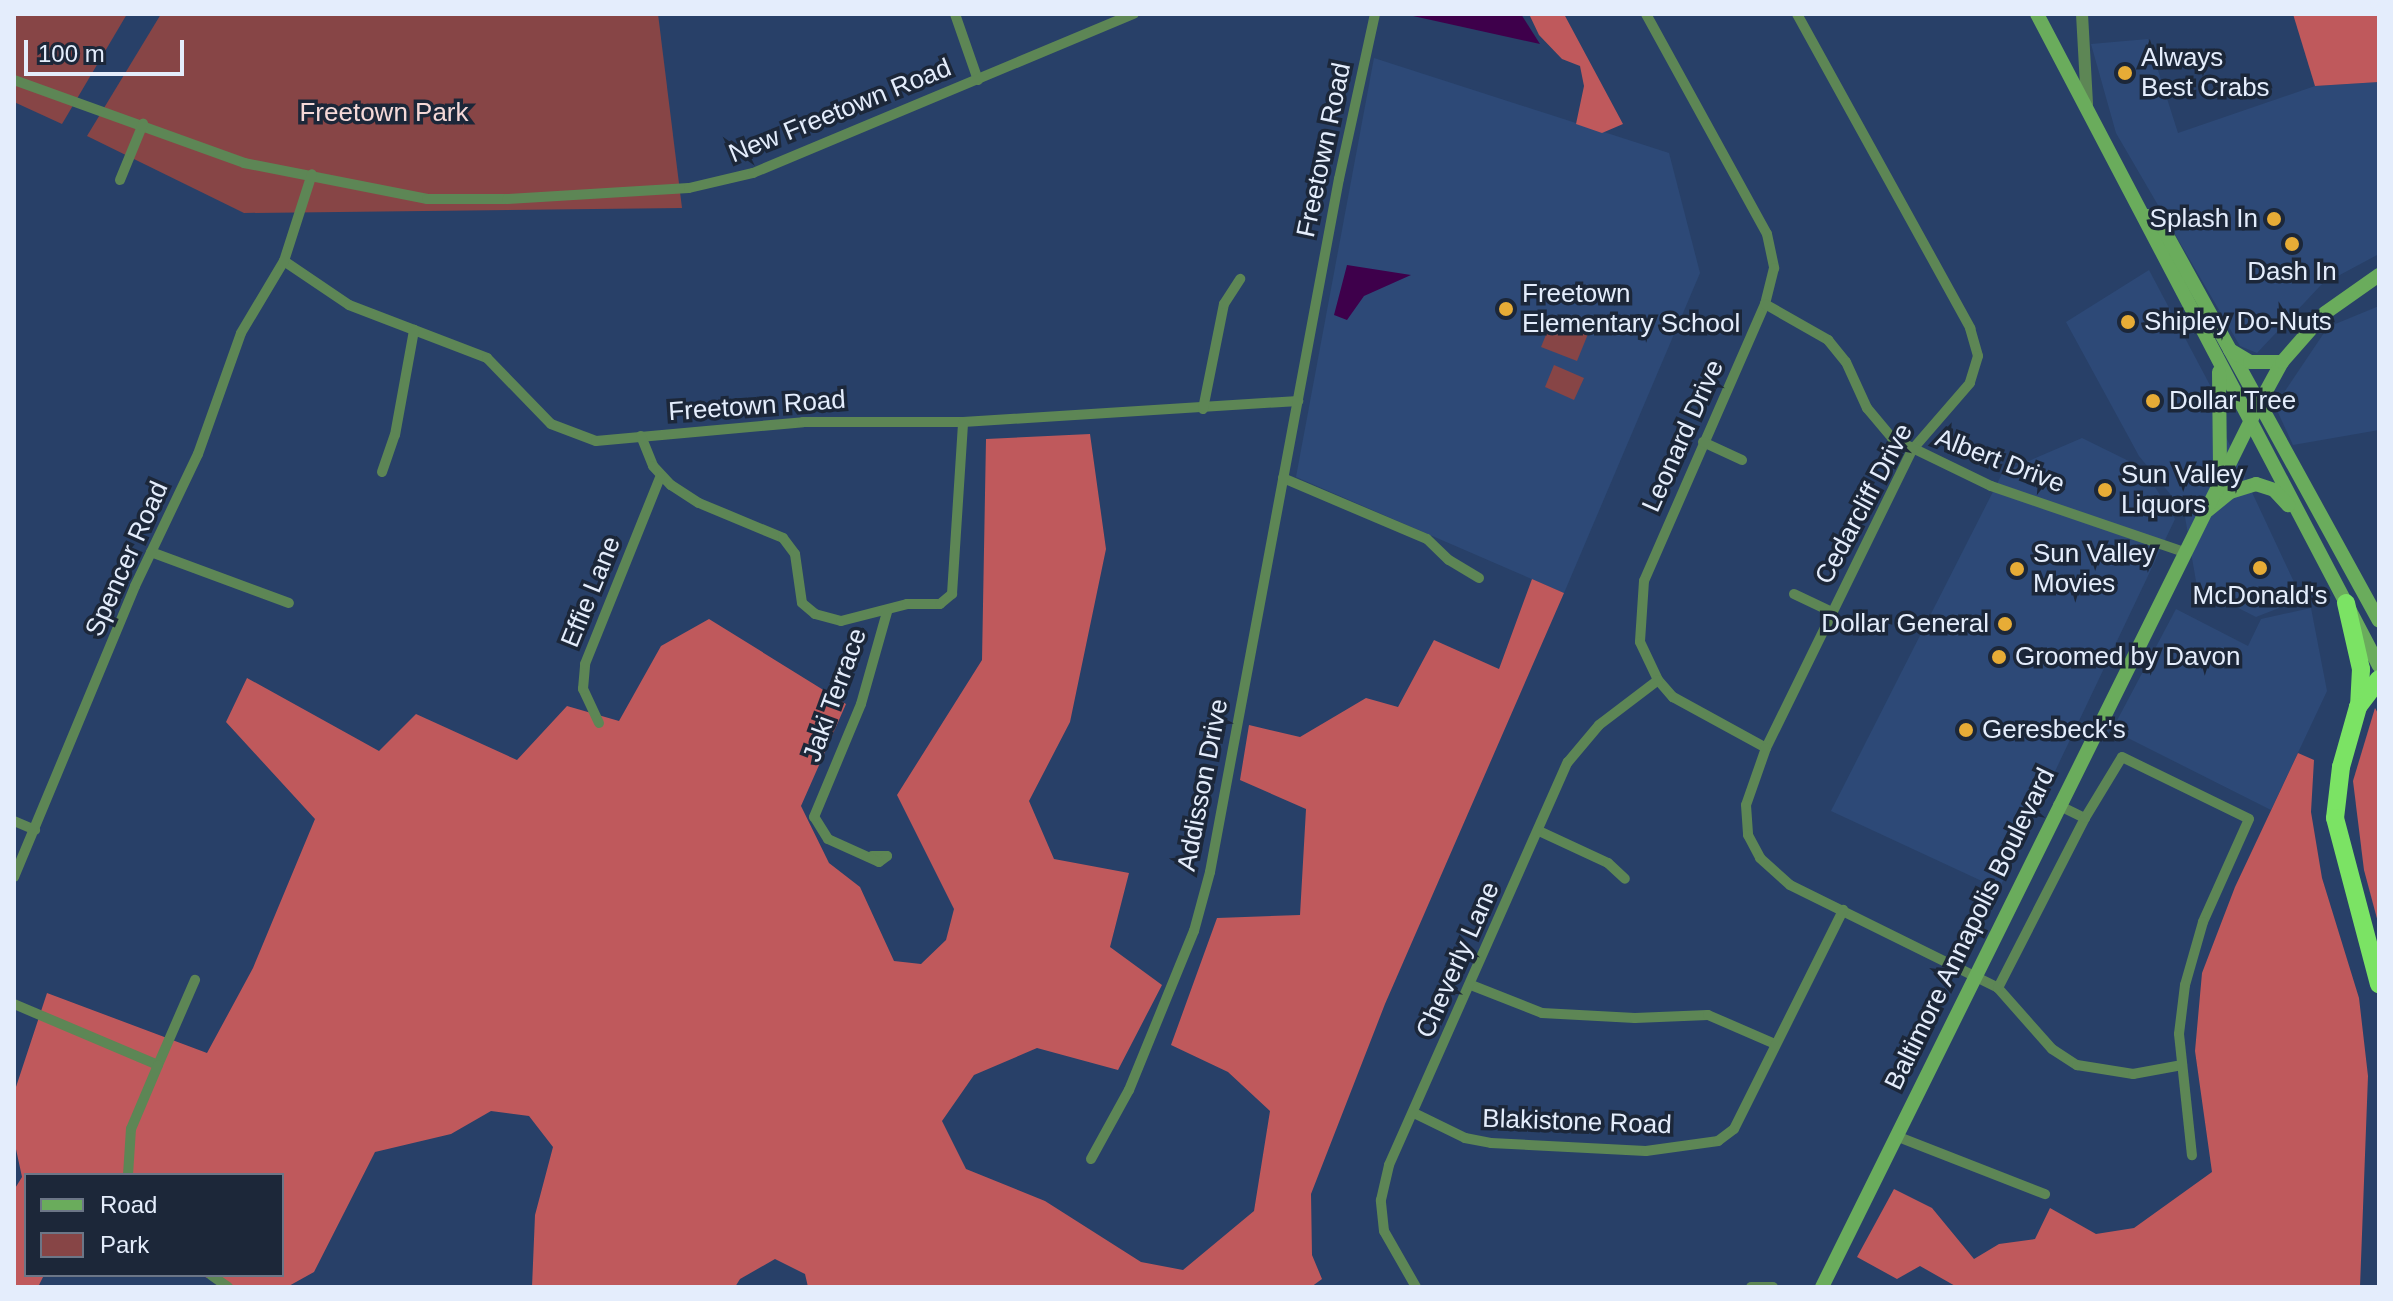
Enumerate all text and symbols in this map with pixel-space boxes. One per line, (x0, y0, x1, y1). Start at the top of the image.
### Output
scale bar (28, 24, 188, 74)
text: 100 m (38, 40, 105, 67)
place label: Always Best Crabs (2141, 42, 2270, 104)
street label: New Freetown Road (724, 52, 956, 170)
street label: Freetown Road (1290, 60, 1358, 240)
marker: Always Best Crabs (2116, 64, 2134, 82)
park label: Freetown Park (299, 97, 469, 129)
place label: Splash In (2150, 203, 2258, 235)
marker: Splash In (2265, 210, 2283, 228)
marker: Dash In (2283, 235, 2301, 253)
place label: Dash In (2247, 256, 2337, 288)
place label: Freetown Elementary School (1522, 278, 1740, 340)
marker: Freetown Elementary School (1497, 300, 1515, 318)
place label: Shipley Do-Nuts (2144, 306, 2332, 338)
marker: Shipley Do-Nuts (2119, 313, 2137, 331)
street label: Leonard Drive (1636, 355, 1730, 517)
street label: Freetown Road (667, 384, 847, 428)
place label: Dollar Tree (2169, 385, 2297, 417)
marker: Dollar Tree (2144, 392, 2162, 410)
street label: Cedarcliff Drive (1809, 418, 1919, 590)
street label: Albert Drive (1931, 422, 2069, 500)
place label: Sun Valley Liquors (2121, 459, 2243, 520)
street label: Spencer Road (79, 477, 175, 641)
marker: Sun Valley Liquors (2096, 481, 2114, 499)
street label: Effie Lane (555, 532, 627, 652)
place label: Sun Valley Movies (2033, 538, 2155, 600)
marker: McDonald's (2251, 559, 2269, 577)
marker: Sun Valley Movies (2008, 560, 2026, 578)
place label: McDonald's (2192, 580, 2328, 612)
place label: Dollar General (1821, 608, 1989, 640)
marker: Dollar General (1996, 615, 2014, 633)
street label: Jaki Terrace (796, 624, 874, 766)
place label: Groomed by Davon (2015, 641, 2240, 673)
marker: Groomed by Davon (1990, 648, 2008, 666)
street label: Addisson Drive (1171, 696, 1235, 874)
place label: Geresbeck's (1982, 714, 2126, 746)
marker: Geresbeck's (1957, 721, 1975, 739)
street label: Baltimore Annapolis Boulevard (1878, 762, 2062, 1096)
street label: Cheverly Lane (1410, 877, 1506, 1043)
street label: Blakistone Road (1482, 1103, 1672, 1141)
legend (24, 1173, 284, 1277)
text: Road (100, 1191, 157, 1218)
text: Park (100, 1231, 149, 1258)

